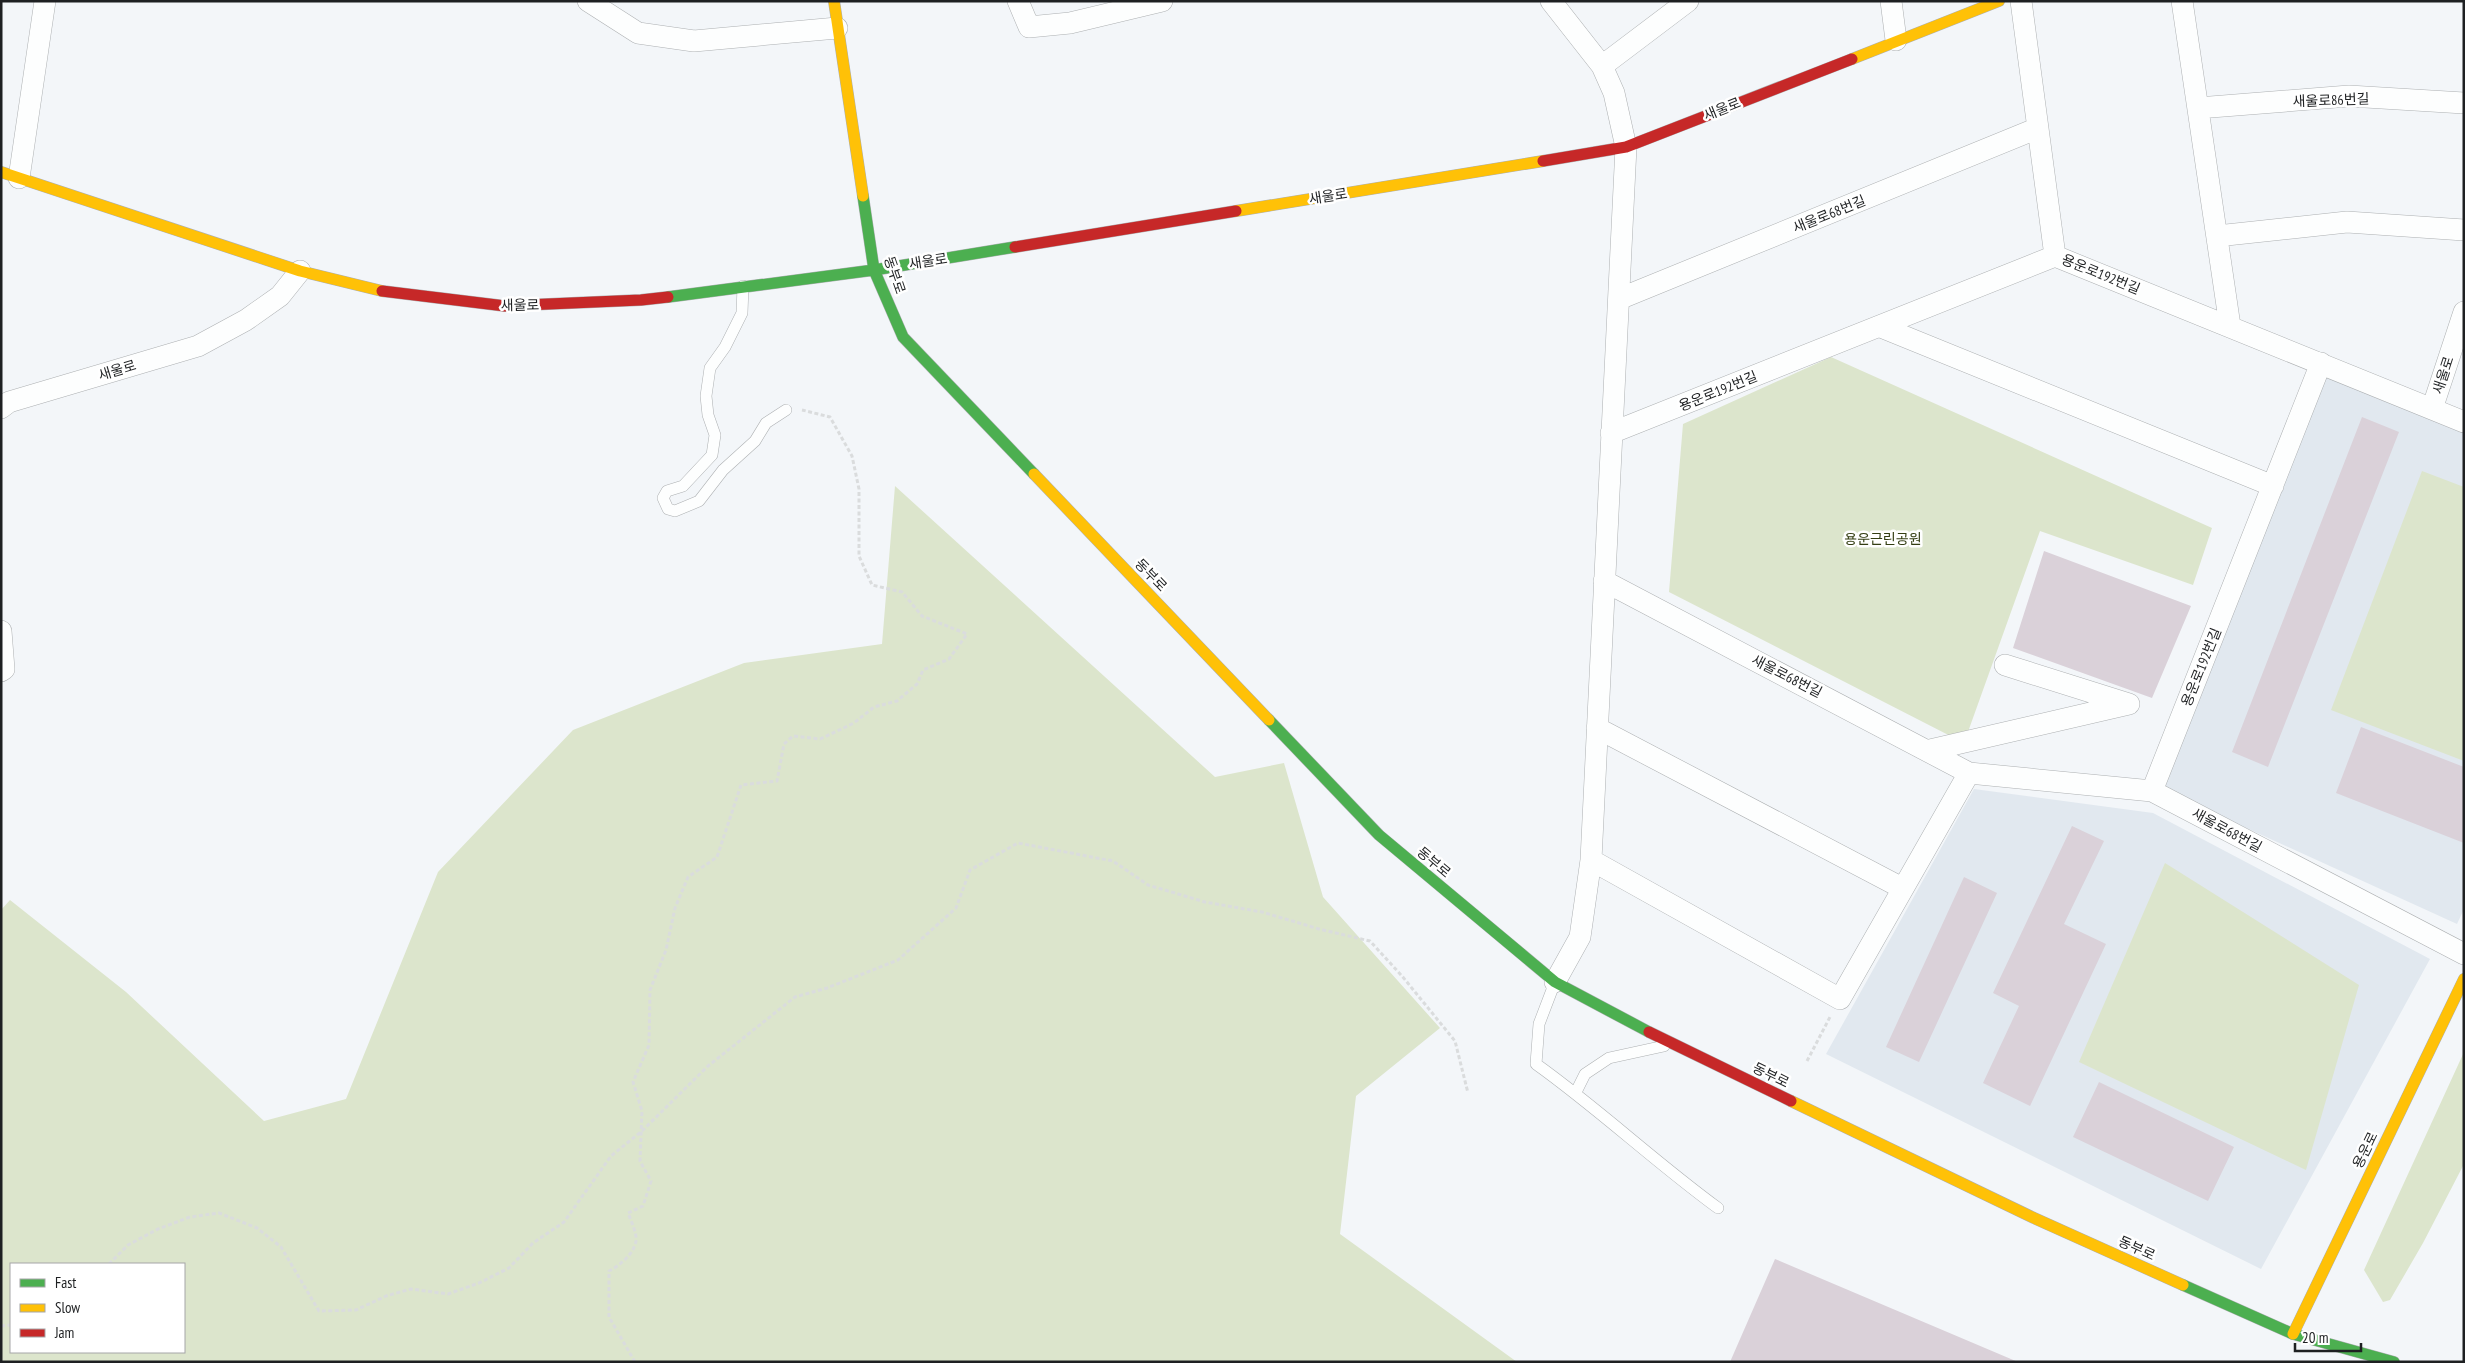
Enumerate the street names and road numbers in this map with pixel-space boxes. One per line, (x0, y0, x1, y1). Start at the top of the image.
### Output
street label: 새울로86번길 (2292, 90, 2370, 110)
street label: 새울로 (1701, 93, 1743, 125)
street label: 새울로 (1308, 184, 1349, 208)
street label: 새울로68번길 (1790, 191, 1868, 237)
street label: 새울로 (908, 249, 949, 273)
street label: 용운로192번길 (2059, 250, 2143, 298)
street label: 동부로 (880, 254, 910, 296)
street label: 새울로 (501, 296, 540, 314)
street label: 새울로 (2428, 354, 2458, 396)
street label: 새울로 (96, 356, 138, 384)
street label: 용운로192번길 (1676, 367, 1760, 415)
street label: 동부로 (1131, 555, 1171, 595)
street label: 용운로192번길 (2177, 625, 2225, 709)
street label: 새울로68번길 (1749, 651, 1825, 701)
street label: 새울로68번길 (2189, 804, 2265, 856)
street label: 동부로 (1413, 843, 1455, 881)
street label: 동부로 (1750, 1058, 1792, 1092)
street label: 용운로 (2348, 1129, 2382, 1171)
street label: 동부로 (2116, 1232, 2158, 1264)

